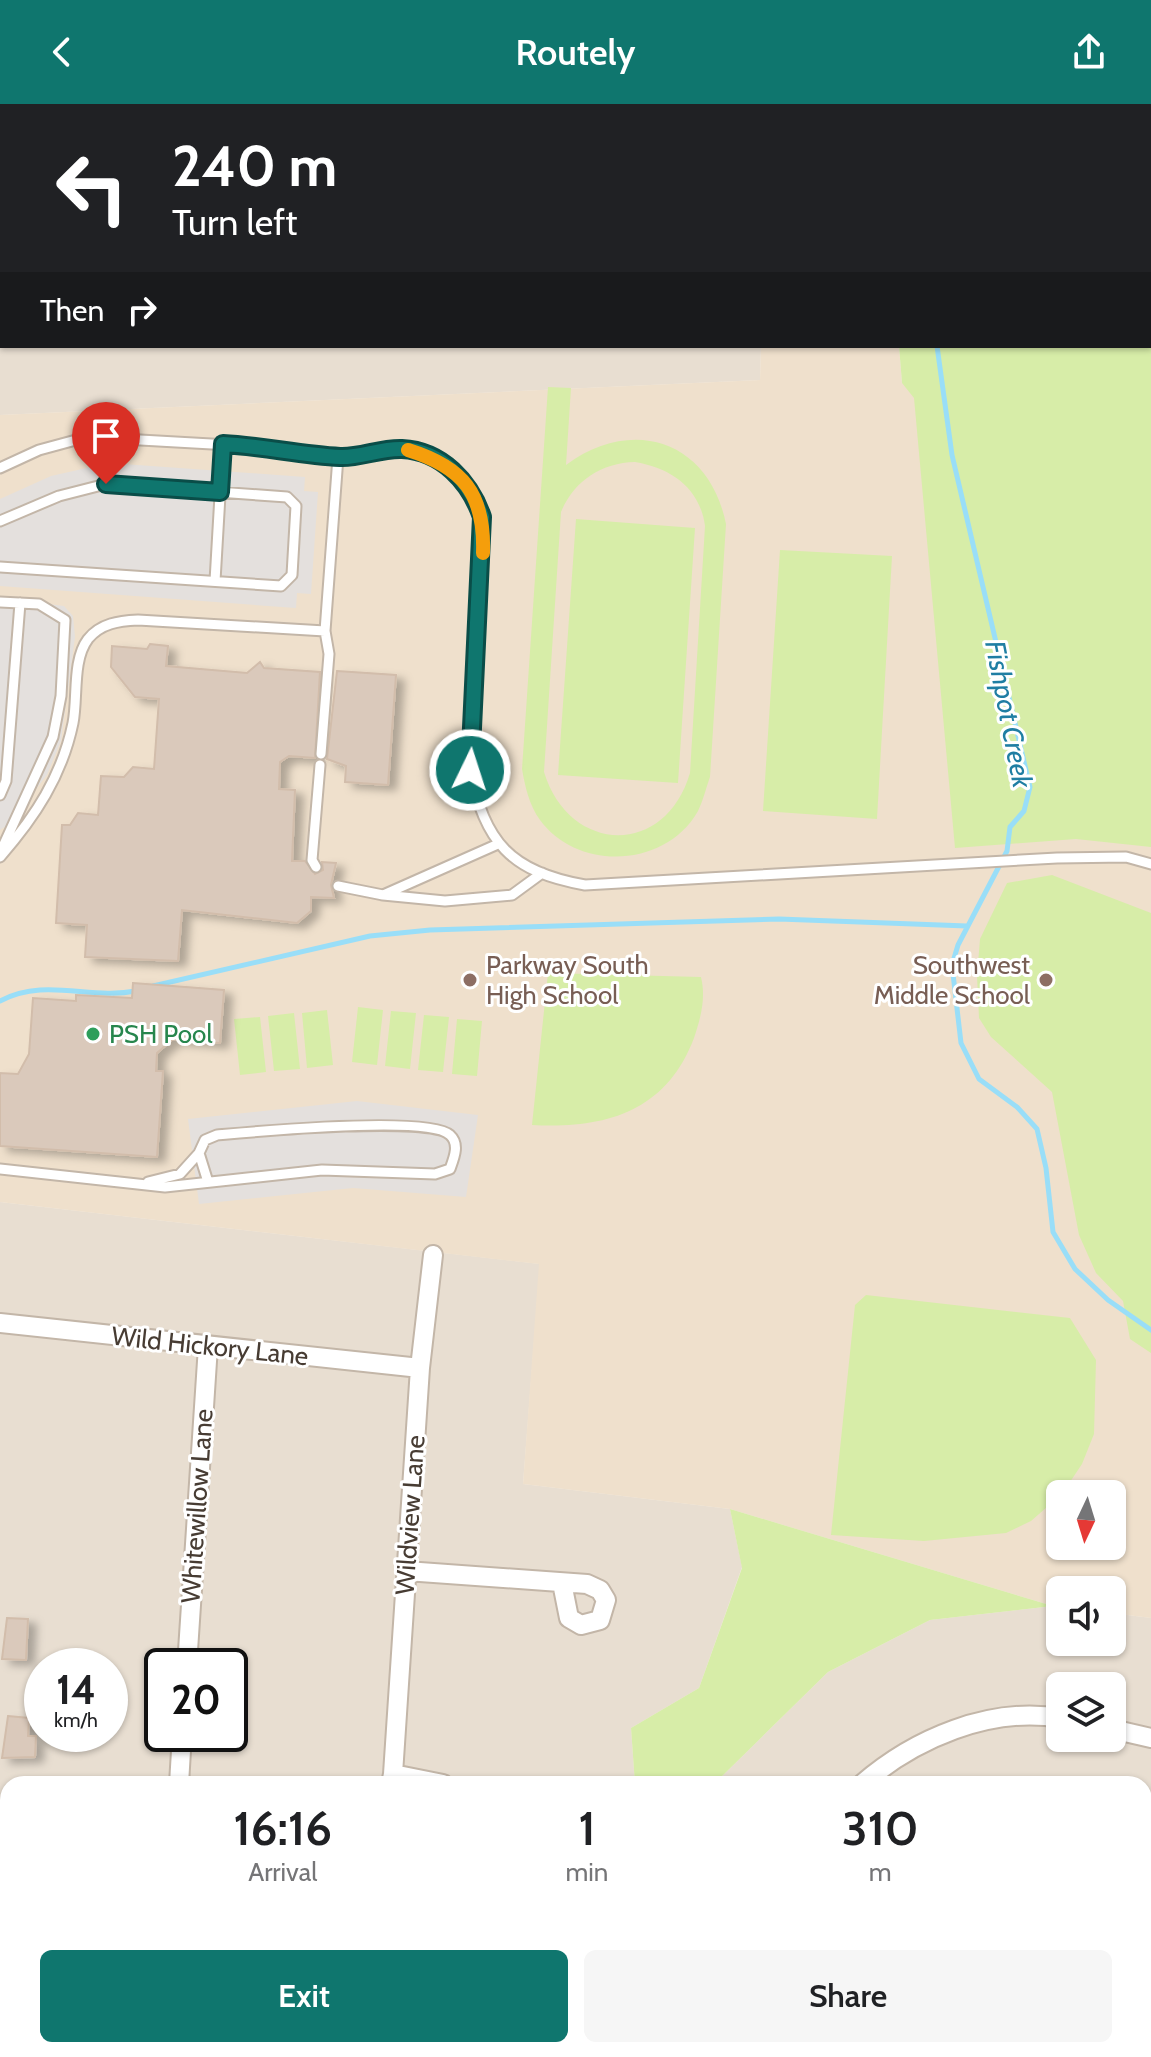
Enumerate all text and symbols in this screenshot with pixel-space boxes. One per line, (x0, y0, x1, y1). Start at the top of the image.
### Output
icon: back (40, 30, 84, 74)
text: Routely (516, 30, 635, 74)
icon: share (1067, 30, 1111, 74)
text: 240 m (172, 132, 337, 200)
icon: left (40, 136, 144, 240)
text: Turn left (172, 200, 297, 244)
icon: right (120, 288, 164, 332)
text: Then (40, 292, 104, 329)
pin (72, 402, 140, 484)
icon: arrive (84, 414, 128, 458)
water label: Fishpot Creek (978, 637, 1040, 792)
position arrow (428, 728, 512, 812)
place label: Parkway South High School (486, 949, 649, 1011)
place label: Southwest Middle School (874, 949, 1030, 1011)
marker: Parkway South High School (461, 971, 479, 989)
marker: Southwest Middle School (1037, 971, 1055, 989)
place label: PSH Pool (109, 1018, 213, 1050)
marker: PSH Pool (84, 1025, 102, 1043)
street label: Wild Hickory Lane (110, 1320, 310, 1372)
street label: Whitewillow Lane (174, 1408, 220, 1604)
street label: Wildview Lane (388, 1434, 432, 1596)
north arrow (1046, 1480, 1126, 1560)
map controls (1046, 1480, 1126, 1752)
button: sound (1046, 1576, 1126, 1656)
speed limit sign: 20 (144, 1648, 248, 1752)
text: 14 (56, 1665, 96, 1714)
button: layers (1046, 1672, 1126, 1752)
text: km/h (54, 1708, 98, 1732)
text: 16:16 (234, 1799, 332, 1857)
text: 1 (578, 1799, 595, 1857)
text: 310 (842, 1799, 918, 1857)
text: Arrival (248, 1856, 317, 1888)
text: min (566, 1856, 608, 1888)
text: m (869, 1856, 892, 1888)
button: Exit (40, 1950, 568, 2042)
button: Share (584, 1950, 1112, 2042)

